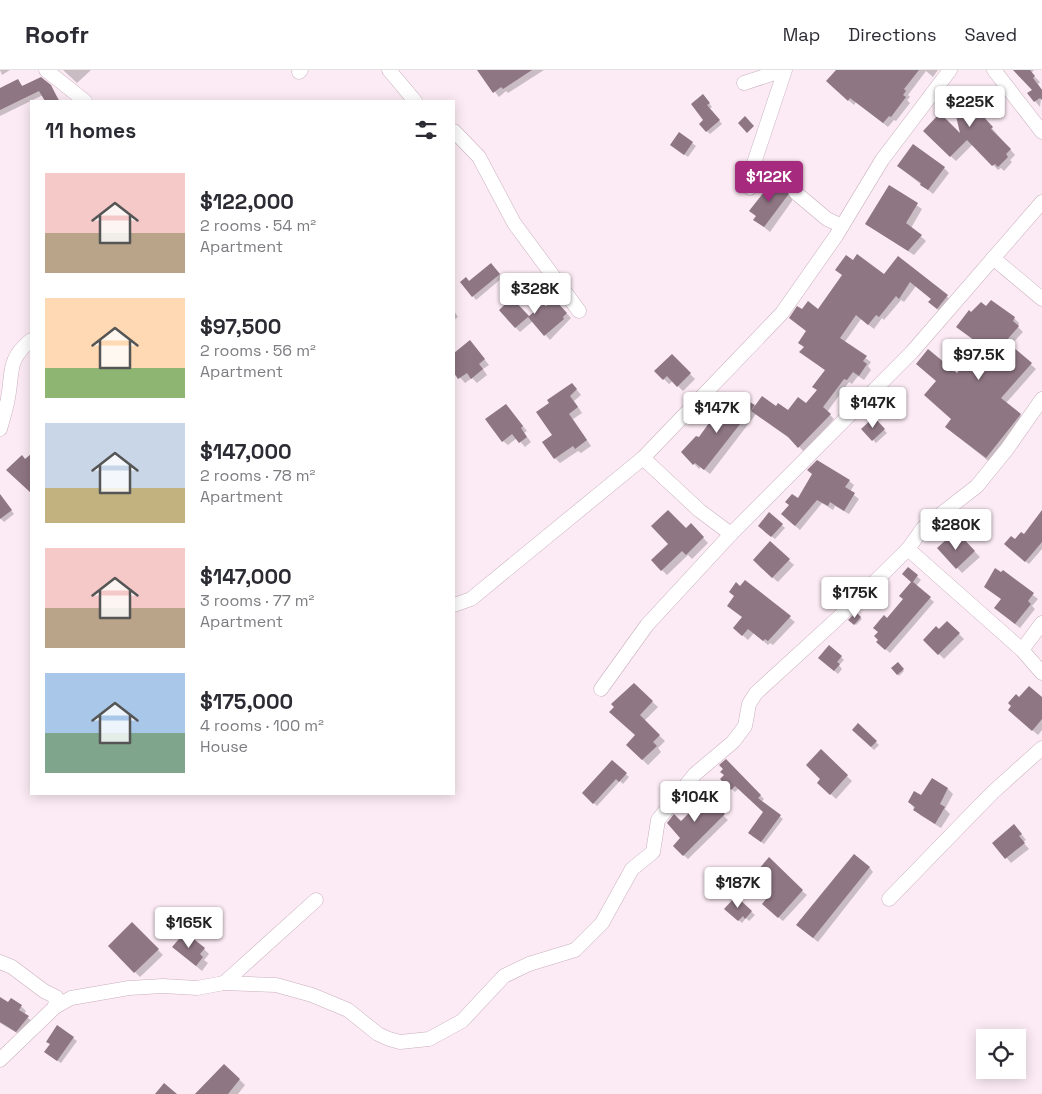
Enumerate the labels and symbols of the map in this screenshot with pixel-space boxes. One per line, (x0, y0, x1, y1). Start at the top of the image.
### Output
pin: $225K (935, 85, 1005, 128)
pin: $122K (734, 160, 804, 203)
pin: $328K (500, 272, 570, 315)
pin: $97.5K (938, 338, 1020, 381)
pin: $147K (838, 386, 908, 429)
pin: $147K (682, 392, 752, 434)
pin: $280K (921, 508, 991, 551)
pin: $175K (820, 576, 890, 619)
pin: $104K (660, 780, 730, 823)
pin: $187K (703, 866, 773, 909)
pin: $165K (154, 906, 224, 949)

